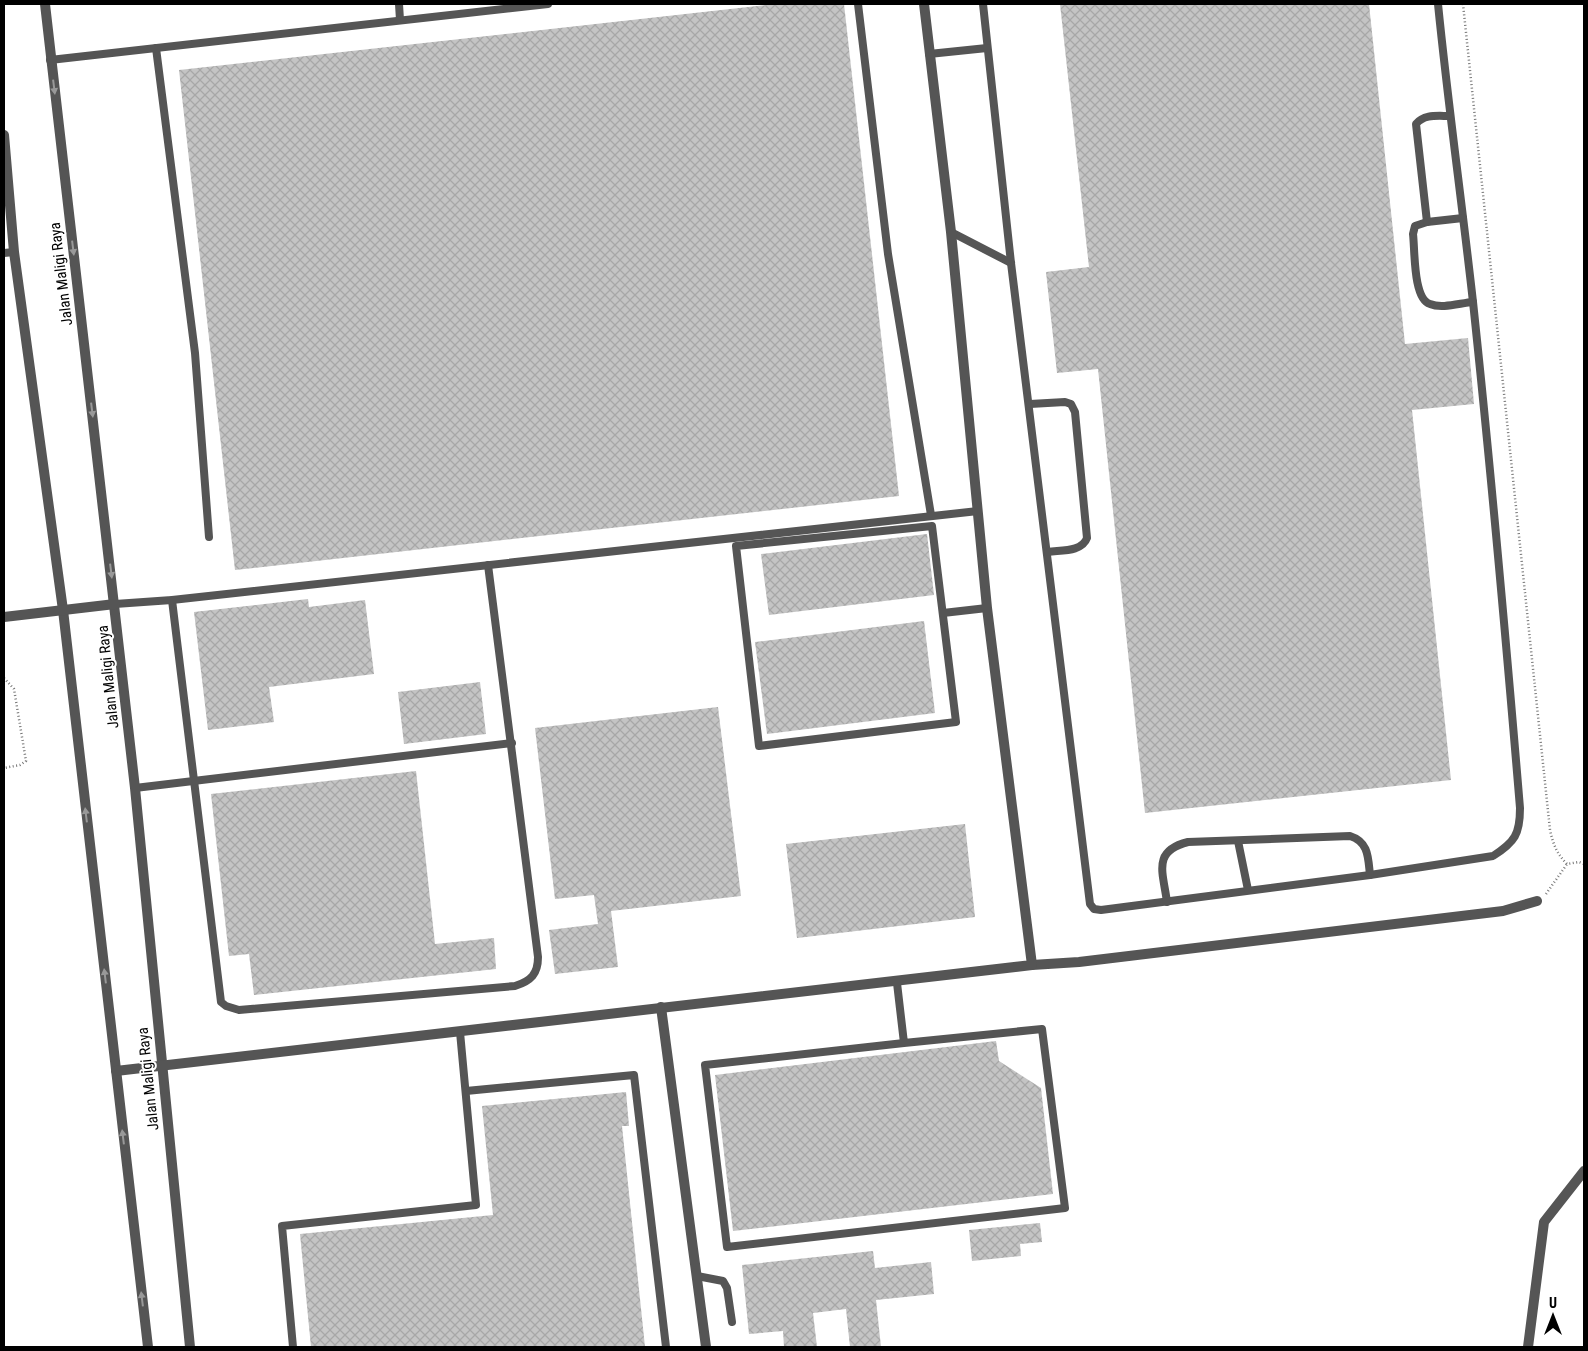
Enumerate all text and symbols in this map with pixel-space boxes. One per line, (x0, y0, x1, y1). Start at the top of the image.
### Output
one-way arrow (50, 79, 58, 95)
street label: Jalan Maligi Raya (46, 221, 76, 327)
one-way arrow (69, 241, 77, 257)
one-way arrow (88, 402, 96, 418)
one-way arrow (107, 563, 115, 579)
street label: Jalan Maligi Raya (94, 624, 122, 730)
one-way arrow (82, 806, 90, 822)
one-way arrow (101, 968, 109, 984)
street label: Jalan Maligi Raya (134, 1026, 162, 1132)
one-way arrow (119, 1129, 127, 1145)
one-way arrow (138, 1290, 146, 1306)
north arrow (1528, 1291, 1578, 1341)
text: U (1549, 1295, 1557, 1311)

